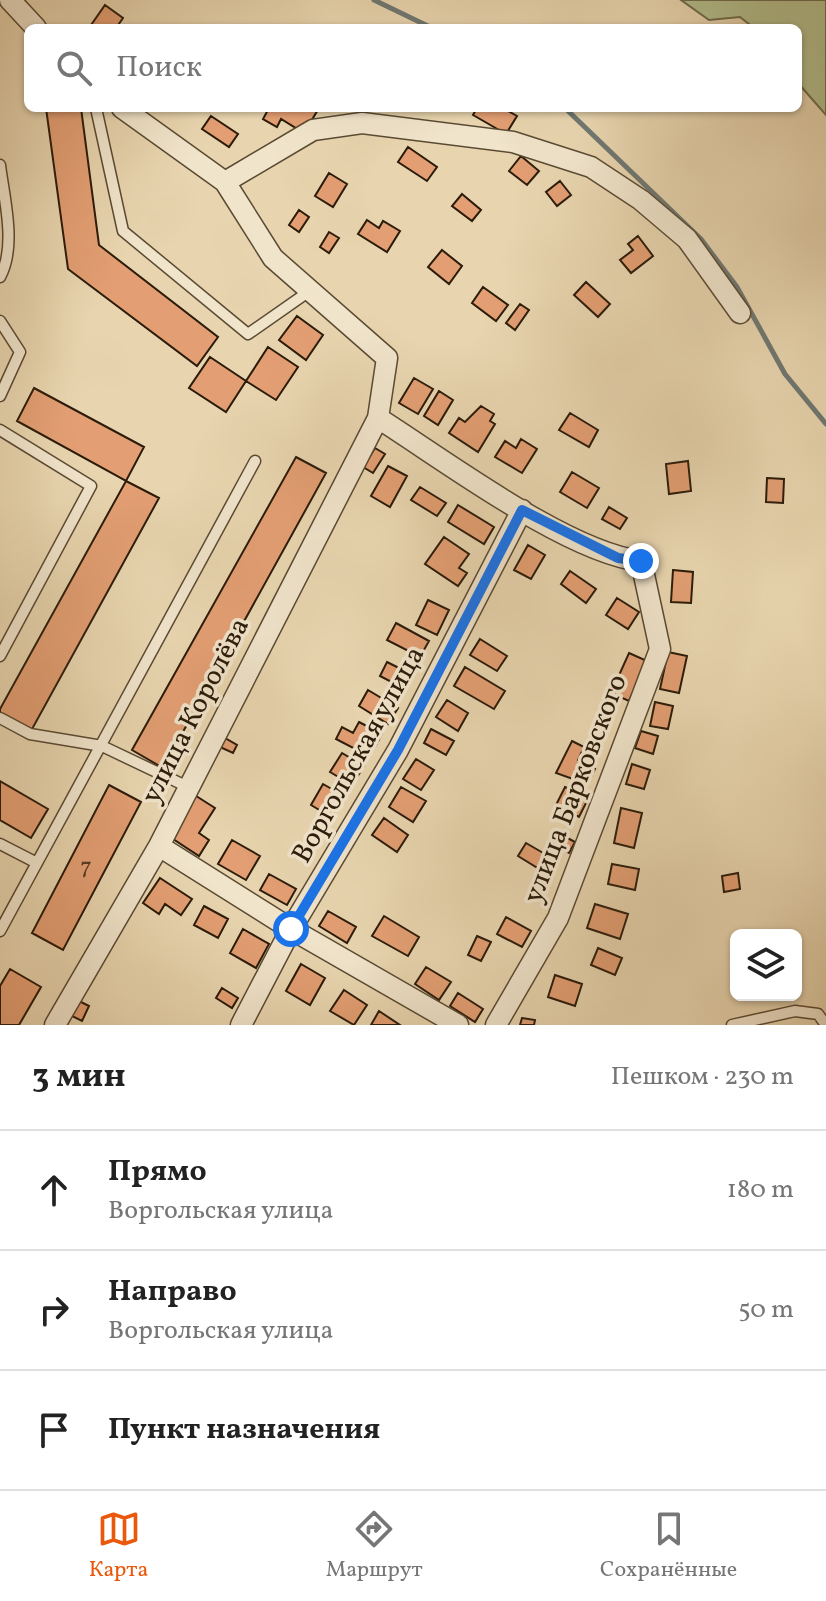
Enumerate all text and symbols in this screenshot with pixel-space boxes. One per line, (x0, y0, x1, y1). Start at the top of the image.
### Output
search box (24, 24, 802, 112)
icon: search (52, 46, 96, 90)
text: Поиск (116, 47, 202, 89)
route end (623, 543, 659, 579)
street label: улица Королёва (132, 611, 260, 811)
street label: Воргольская улица (283, 639, 435, 871)
street label: улица Барковского (514, 669, 638, 909)
house number: 7 (80, 851, 92, 885)
route start (273, 911, 309, 947)
map controls (730, 929, 802, 1001)
button: layers (730, 929, 802, 1001)
text: 3 мин (32, 1054, 126, 1101)
text: Пешком · 230 m (611, 1059, 794, 1095)
text: Прямо (108, 1151, 207, 1193)
icon: ahead (32, 1168, 76, 1212)
text: 180 m (727, 1172, 794, 1208)
text: Воргольская улица (108, 1193, 333, 1229)
text: Направо (108, 1271, 237, 1313)
icon: right (32, 1288, 76, 1332)
text: 50 m (738, 1292, 794, 1328)
text: Воргольская улица (108, 1313, 333, 1349)
icon: arrive (32, 1408, 76, 1452)
text: Пункт назначения (108, 1409, 380, 1451)
tab: Карта (89, 1507, 148, 1586)
tab: Маршрут (326, 1507, 423, 1586)
tab: Сохранённые (600, 1507, 737, 1586)

